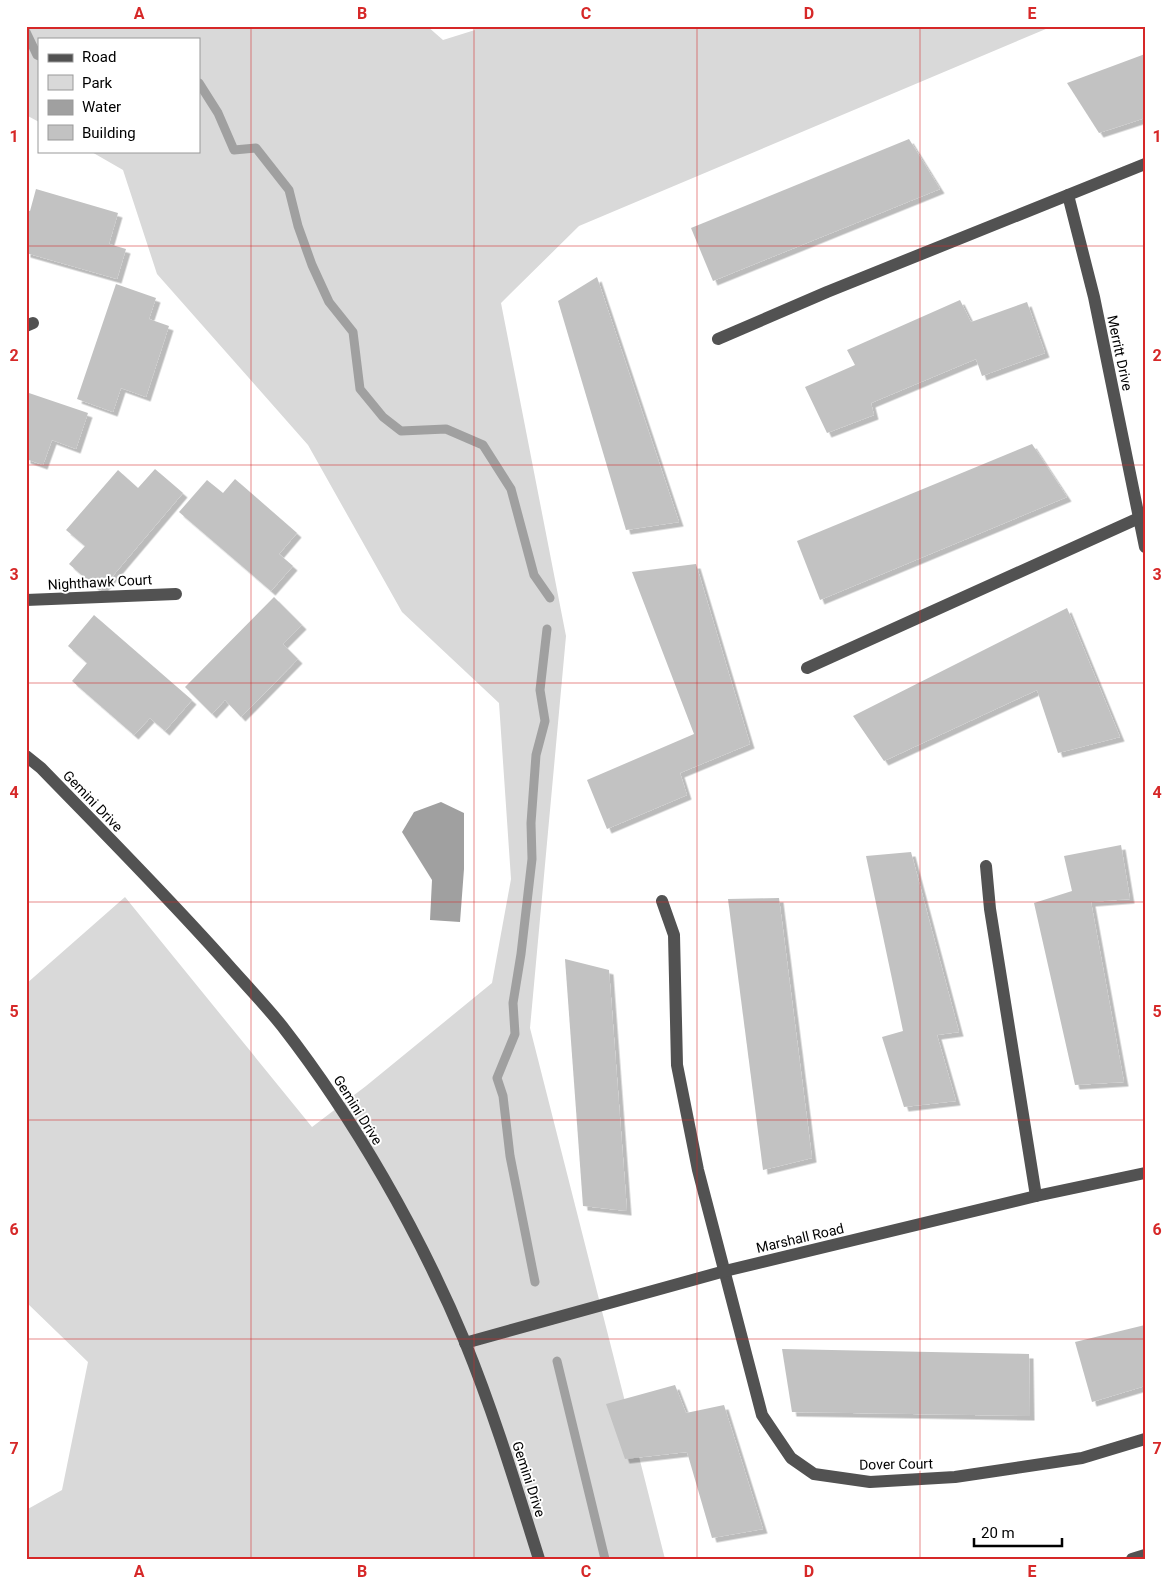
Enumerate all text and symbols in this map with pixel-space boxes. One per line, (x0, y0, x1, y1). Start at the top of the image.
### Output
text: A (134, 4, 145, 23)
text: B (357, 4, 367, 23)
text: C (581, 4, 591, 23)
text: D (804, 4, 814, 23)
text: E (1028, 4, 1037, 23)
legend (38, 38, 200, 152)
text: Road (82, 48, 116, 66)
text: Park (82, 74, 113, 92)
text: Water (82, 98, 121, 116)
text: Building (82, 124, 136, 142)
text: 1 (9, 127, 19, 146)
text: 1 (1152, 127, 1162, 146)
street label: Merritt Drive (1104, 314, 1136, 392)
text: 2 (9, 346, 19, 365)
text: 2 (1152, 346, 1162, 365)
text: 3 (9, 565, 19, 584)
text: 3 (1152, 565, 1162, 584)
street label: Nighthawk Court (47, 571, 153, 593)
street label: Gemini Drive (60, 767, 126, 835)
text: 4 (9, 783, 19, 802)
text: 4 (1152, 783, 1162, 802)
text: 5 (9, 1002, 19, 1021)
text: 5 (1152, 1002, 1162, 1021)
street label: Gemini Drive (330, 1072, 386, 1148)
text: 6 (9, 1220, 19, 1239)
street label: Marshall Road (755, 1220, 845, 1256)
text: 6 (1152, 1220, 1162, 1239)
text: 7 (9, 1439, 19, 1458)
street label: Gemini Drive (509, 1439, 549, 1519)
text: 7 (1152, 1439, 1162, 1458)
street label: Dover Court (859, 1455, 933, 1473)
scale bar (974, 1515, 1061, 1547)
text: 20 m (981, 1524, 1015, 1542)
text: A (134, 1562, 145, 1581)
text: B (357, 1562, 367, 1581)
text: C (581, 1562, 591, 1581)
text: D (804, 1562, 814, 1581)
text: E (1028, 1562, 1037, 1581)

